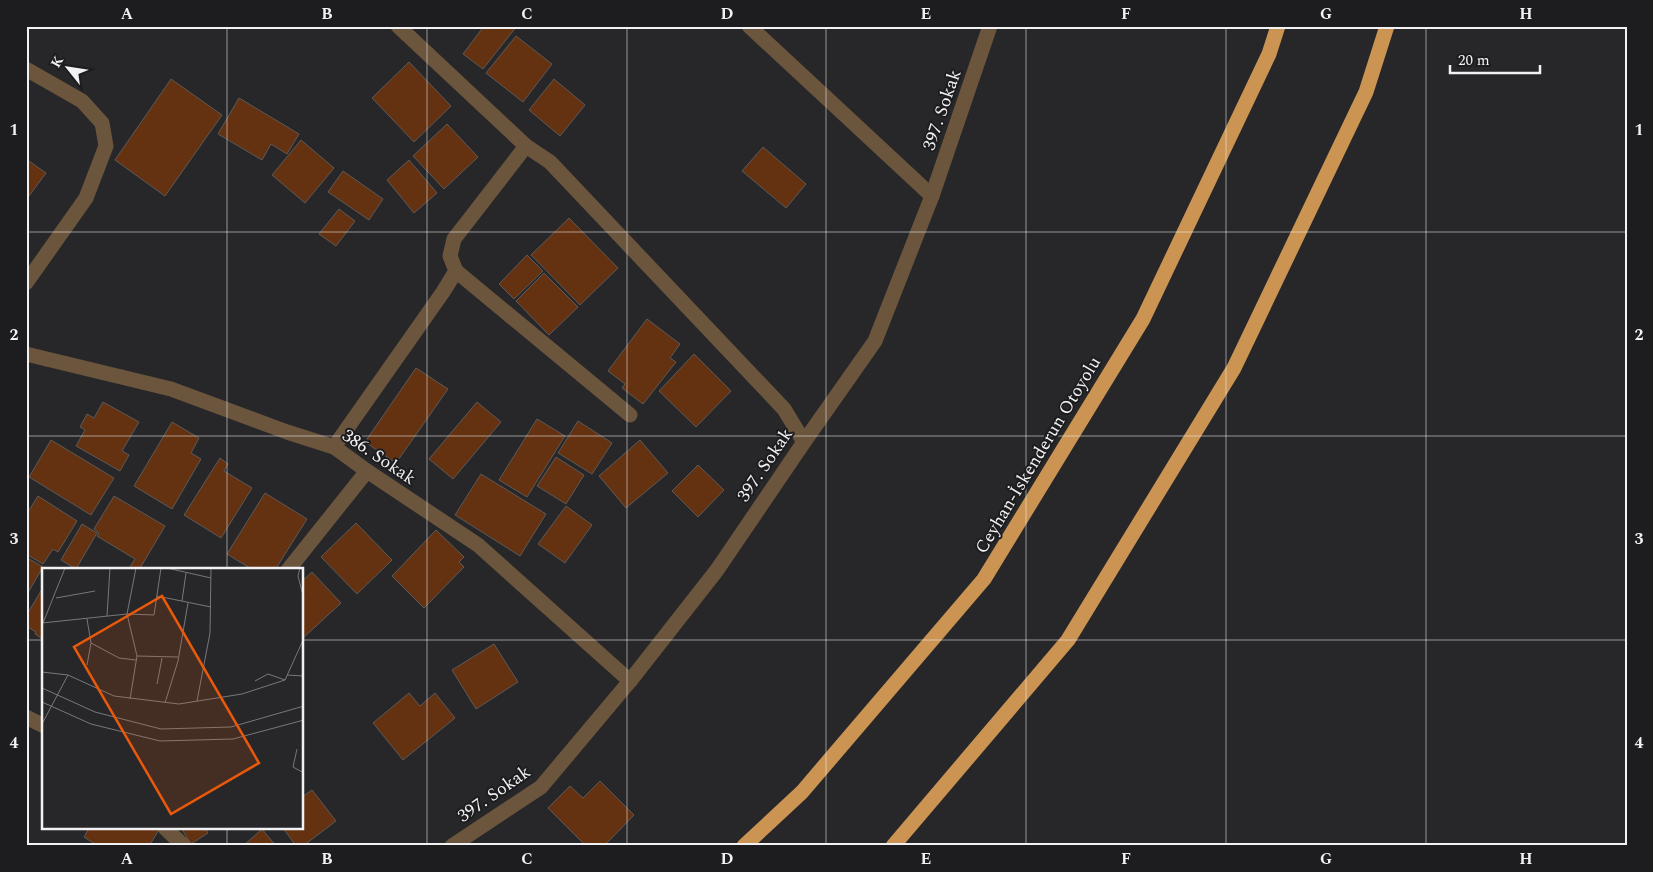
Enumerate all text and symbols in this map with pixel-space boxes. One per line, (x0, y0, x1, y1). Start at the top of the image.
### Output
text: A (121, 2, 134, 26)
text: B (321, 2, 333, 26)
text: C (521, 2, 533, 26)
text: D (721, 2, 734, 26)
text: E (921, 2, 931, 26)
text: F (1121, 2, 1131, 26)
text: G (1320, 2, 1332, 26)
text: H (1519, 2, 1533, 26)
north arrow (42, 42, 92, 92)
scale bar (1450, 42, 1540, 74)
text: 20 m (1458, 49, 1490, 72)
text: K (45, 52, 69, 72)
street label: 397. Sokak (916, 66, 968, 154)
text: 1 (10, 118, 18, 142)
text: 1 (1635, 118, 1643, 142)
text: 2 (10, 323, 19, 347)
text: 2 (1635, 323, 1644, 347)
street label: Ceyhan-İskenderun Otoyolu (968, 351, 1108, 559)
street label: 386. Sokak (337, 422, 421, 492)
street label: 397. Sokak (730, 423, 800, 507)
text: 3 (10, 527, 19, 551)
text: 3 (1635, 527, 1644, 551)
inset map (42, 568, 304, 830)
text: 4 (10, 731, 19, 755)
text: 4 (1635, 731, 1644, 755)
street label: 397. Sokak (452, 759, 536, 829)
text: A (121, 847, 134, 871)
text: B (321, 847, 333, 871)
text: C (521, 847, 533, 871)
text: D (721, 847, 734, 871)
text: E (921, 847, 931, 871)
text: F (1121, 847, 1131, 871)
text: G (1320, 847, 1332, 871)
text: H (1519, 847, 1533, 871)

